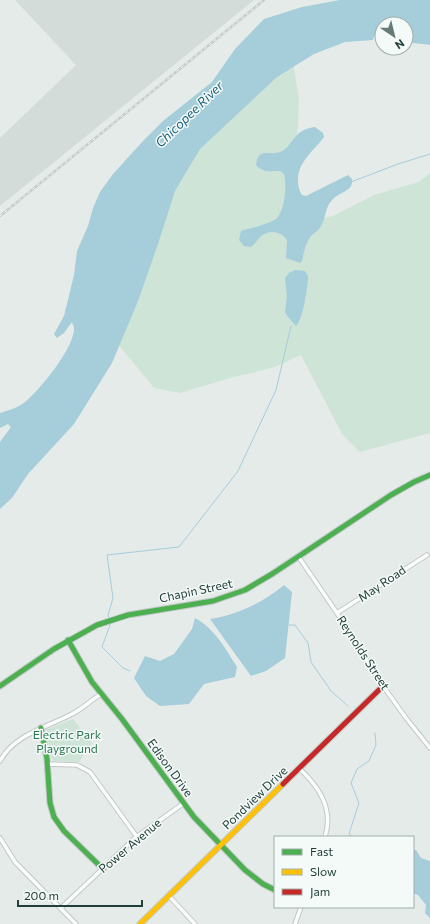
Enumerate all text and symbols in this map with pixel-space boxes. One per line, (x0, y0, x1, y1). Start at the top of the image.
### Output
north arrow (374, 16, 414, 56)
text: N (393, 37, 407, 52)
water label: Chicopee River (152, 77, 227, 150)
street label: May Road (355, 562, 408, 604)
street label: Chapin Street (158, 575, 234, 605)
street label: Reynolds Street (335, 613, 393, 692)
park label: Electric Park Playground (33, 727, 102, 755)
street label: Edison Drive (145, 736, 196, 799)
street label: Pondview Drive (219, 763, 290, 832)
street label: Power Avenue (95, 815, 163, 875)
legend (274, 836, 414, 908)
text: Fast (310, 844, 333, 858)
text: Slow (310, 864, 337, 878)
scale bar (18, 882, 142, 908)
text: Jam (310, 884, 330, 899)
text: 200 m (24, 888, 59, 902)

